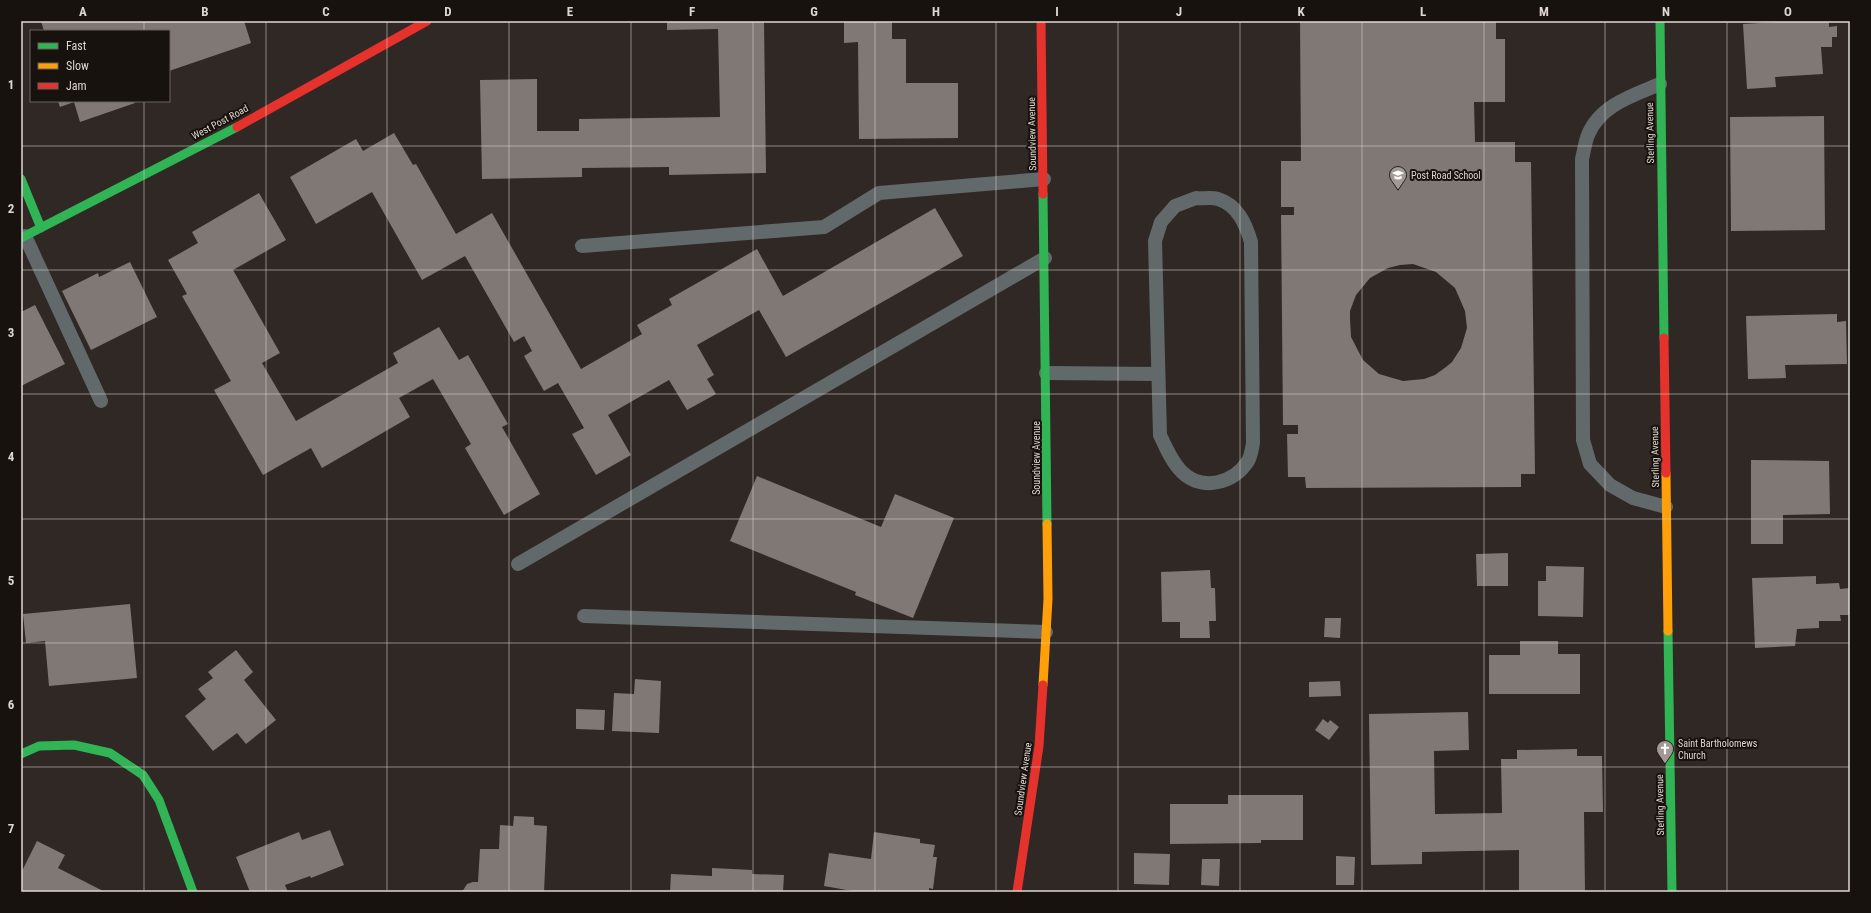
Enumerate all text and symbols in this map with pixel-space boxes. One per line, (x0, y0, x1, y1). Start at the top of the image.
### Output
text: A (79, 4, 87, 19)
text: B (201, 4, 209, 19)
text: C (322, 4, 330, 19)
text: D (444, 4, 452, 19)
text: E (567, 4, 574, 19)
text: F (689, 4, 695, 19)
text: G (810, 4, 818, 19)
text: H (932, 4, 940, 19)
text: I (1055, 4, 1059, 19)
text: J (1176, 4, 1182, 19)
text: K (1297, 4, 1305, 19)
text: L (1420, 4, 1426, 19)
text: M (1539, 4, 1549, 19)
text: N (1662, 4, 1670, 19)
text: O (1784, 4, 1792, 19)
legend (30, 30, 170, 102)
text: Fast (66, 39, 87, 53)
text: Slow (66, 59, 89, 73)
text: 1 (8, 77, 14, 92)
text: Jam (66, 79, 87, 93)
street label: Soundview Avenue (1026, 97, 1038, 171)
street label: West Post Road (190, 102, 250, 141)
street label: Sterling Avenue (1644, 102, 1656, 164)
school or university icon: Post Road School (1388, 165, 1408, 190)
place label: Post Road School (1411, 170, 1481, 181)
text: 2 (8, 201, 15, 216)
text: 3 (8, 325, 14, 340)
street label: Soundview Avenue (1031, 421, 1042, 495)
street label: Sterling Avenue (1649, 426, 1661, 488)
text: 4 (8, 449, 15, 464)
text: 5 (8, 573, 15, 588)
text: 6 (8, 697, 15, 712)
place label: Saint Bartholomews Church (1678, 738, 1758, 761)
church icon: Saint Bartholomews Church (1655, 739, 1675, 764)
street label: Soundview Avenue (1012, 741, 1034, 816)
street label: Sterling Avenue (1654, 774, 1666, 836)
text: 7 (8, 821, 15, 836)

